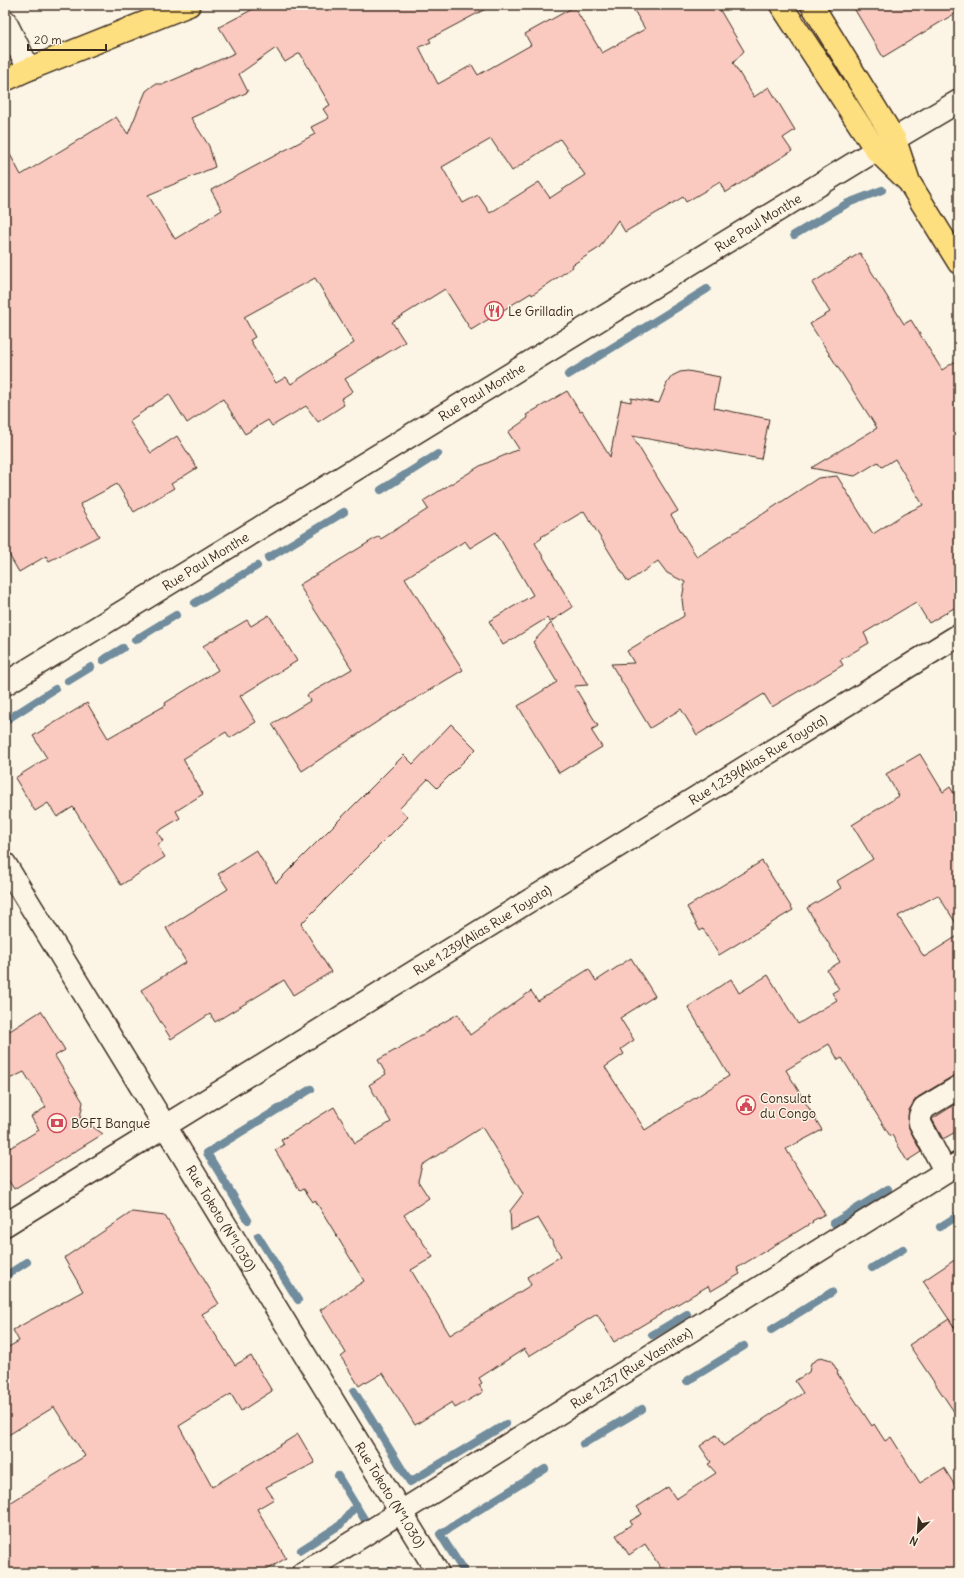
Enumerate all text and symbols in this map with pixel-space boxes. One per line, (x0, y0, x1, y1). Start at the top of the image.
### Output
scale bar (28, 26, 106, 52)
text: 20 m (34, 32, 62, 47)
street label: Rue Paul Monthe (711, 189, 804, 255)
restaurant icon: Le Grilladin (483, 300, 505, 322)
place label: Le Grilladin (508, 303, 574, 320)
street label: Rue Paul Monthe (435, 359, 528, 425)
street label: Rue Paul Monthe (159, 528, 252, 594)
street label: Rue 1.239(Alias Rue Toyota) (686, 710, 830, 809)
street label: Rue 1.239(Alias Rue Toyota) (410, 881, 554, 979)
place label: Consulat du Congo (760, 1090, 816, 1122)
public building icon: Consulat du Congo (735, 1094, 757, 1116)
bank icon: BGFI Banque (46, 1112, 68, 1134)
place label: BGFI Banque (71, 1115, 150, 1132)
street label: Rue Tokoto (N°1.030) (183, 1162, 260, 1274)
street label: Rue 1.237 (Rue Vasnitex) (567, 1323, 695, 1412)
street label: Rue Tokoto (N°1.030) (351, 1439, 429, 1551)
north arrow (898, 1512, 938, 1552)
text: N (907, 1533, 920, 1549)

